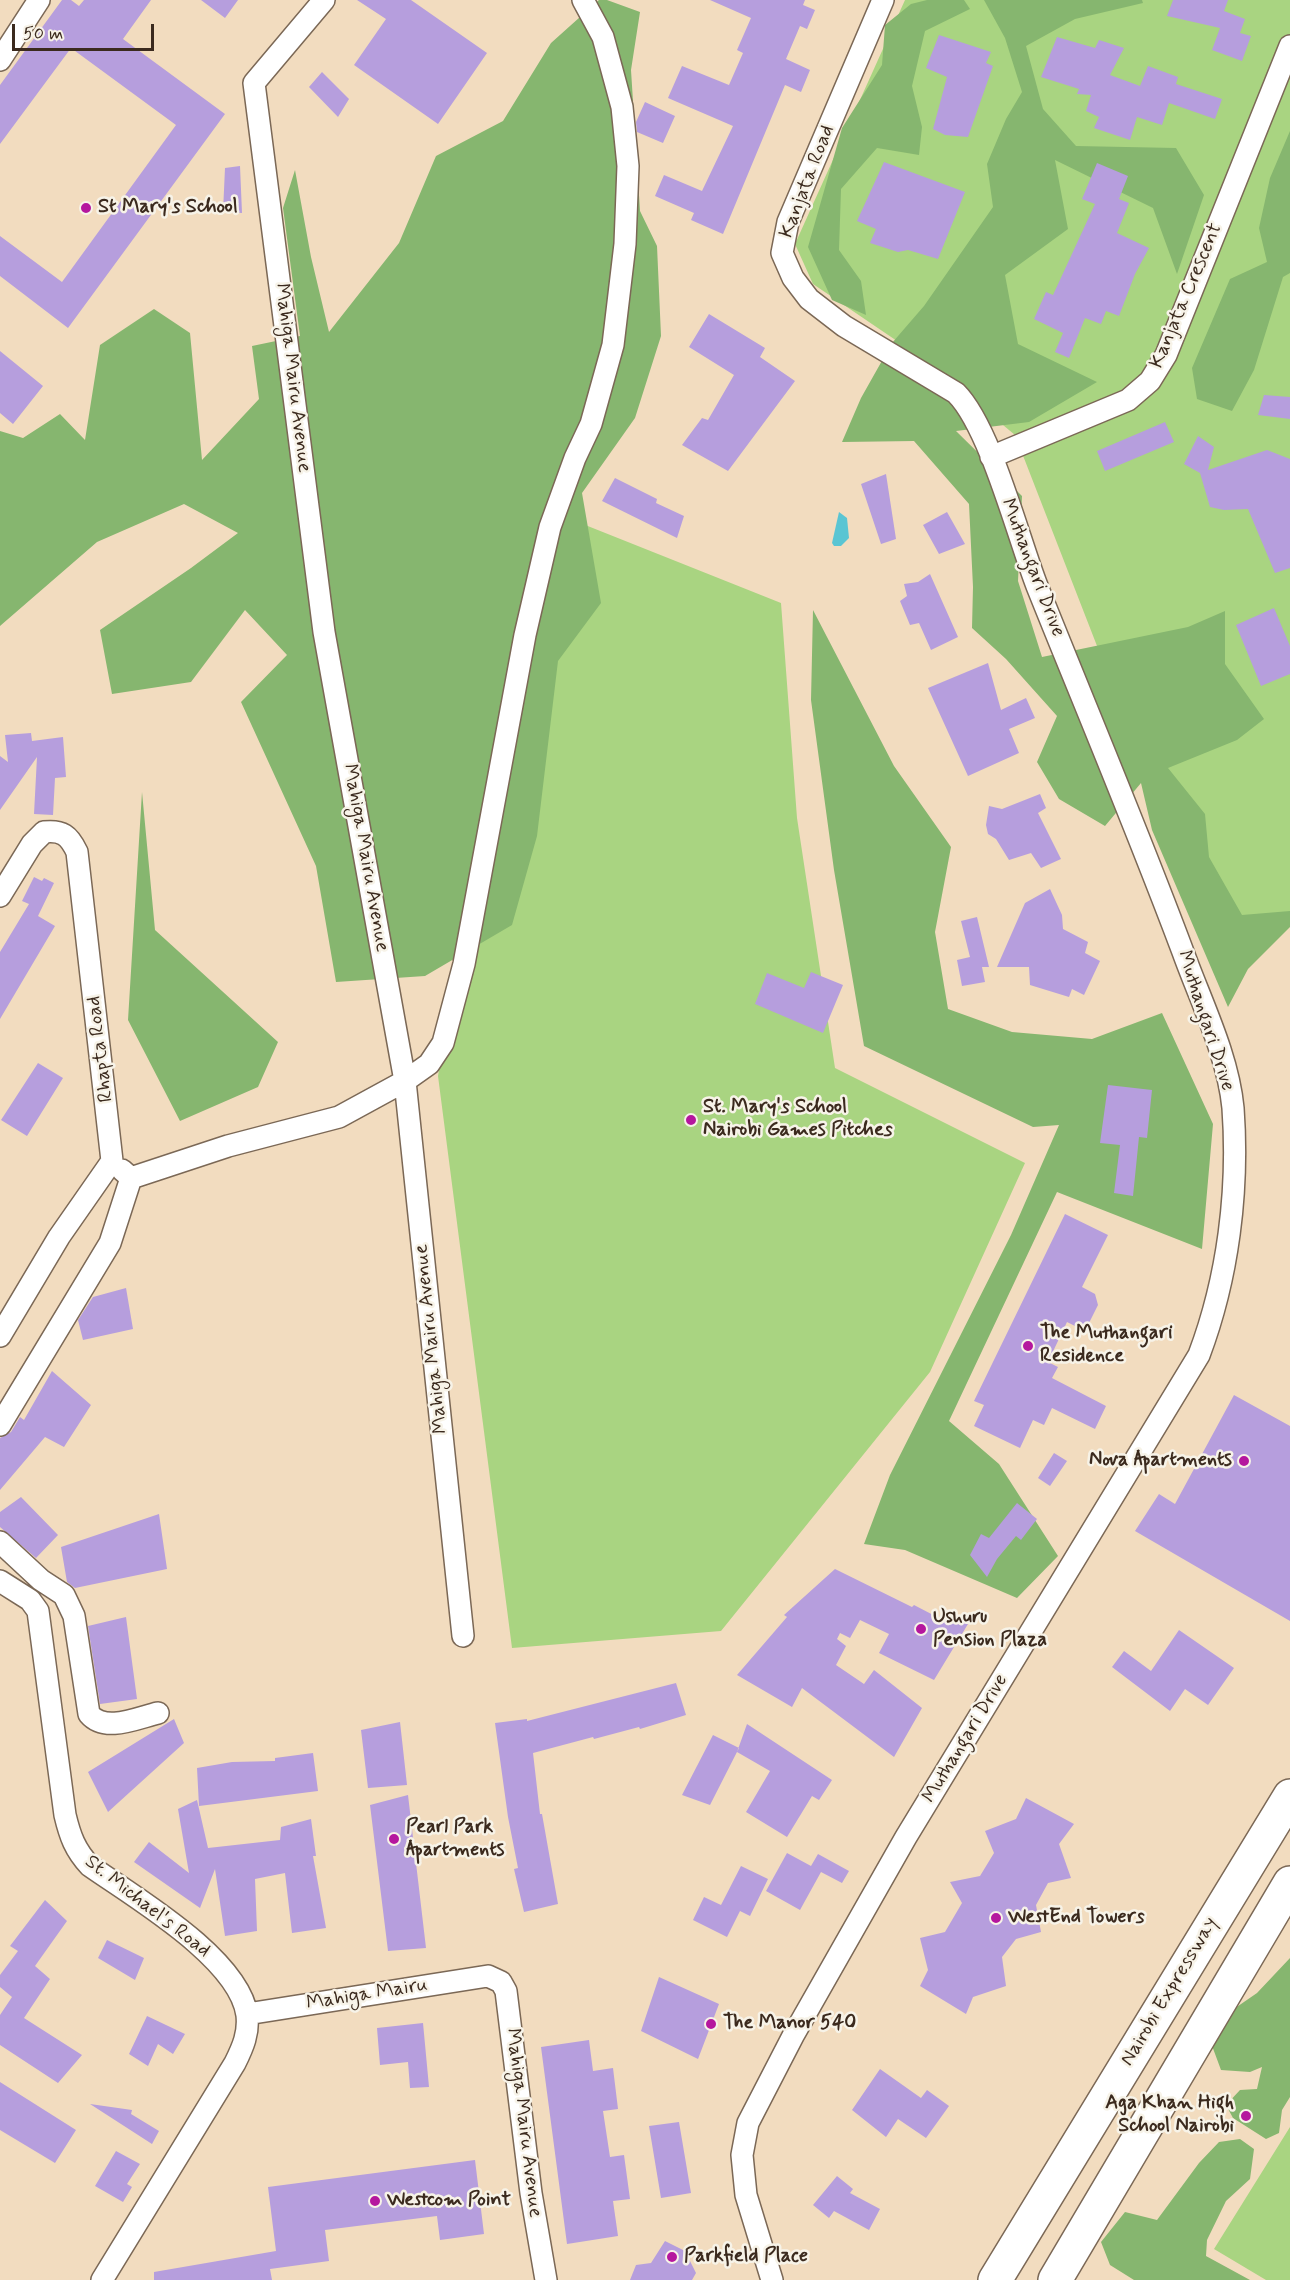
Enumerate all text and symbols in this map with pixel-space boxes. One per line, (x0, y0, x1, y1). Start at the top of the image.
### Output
scale bar (15, 12, 158, 50)
text: 50 m (23, 22, 63, 46)
street label: Kanjata Road (775, 122, 841, 242)
place label: St Mary's School (98, 196, 238, 220)
marker: St Mary's School (79, 201, 93, 215)
street label: Kanjata Crescent (1146, 220, 1228, 372)
street label: Mahiga Mairu Avenue (268, 282, 316, 474)
street label: Muthangari Drive (995, 495, 1069, 641)
street label: Mahiga Mairu Avenue (337, 762, 393, 954)
street label: Muthangari Drive (1171, 948, 1239, 1094)
street label: Rhapta Road (83, 995, 119, 1103)
place label: St. Mary's School Nairobi Games Pitches (703, 1096, 893, 1143)
marker: St. Mary's School Nairobi Games Pitches (684, 1113, 698, 1127)
street label: Mahiga Mairu Avenue (410, 1243, 454, 1435)
place label: The Muthangari Residence (1040, 1322, 1173, 1369)
marker: The Muthangari Residence (1021, 1339, 1035, 1353)
place label: Nova Apartments (1089, 1449, 1232, 1473)
marker: Nova Apartments (1237, 1454, 1251, 1468)
place label: Ushuru Pension Plaza (933, 1606, 1047, 1653)
marker: Ushuru Pension Plaza (914, 1622, 928, 1636)
street label: Muthangari Drive (918, 1670, 1014, 1808)
place label: Pearl Park Apartments (406, 1816, 504, 1863)
marker: Pearl Park Apartments (387, 1832, 401, 1846)
street label: St. Michael's Road (79, 1851, 215, 1963)
place label: WestEnd Towers (1008, 1906, 1145, 1930)
marker: WestEnd Towers (989, 1911, 1003, 1925)
street label: Nairobi Expressway (1116, 1913, 1224, 2071)
street label: Mahiga Mairu (305, 1974, 429, 2016)
place label: The Manor 540 (723, 2012, 856, 2036)
marker: The Manor 540 (704, 2017, 718, 2031)
street label: Mahiga Mairu Avenue (499, 2027, 547, 2219)
place label: Aga Khan High School Nairobi (1105, 2092, 1234, 2139)
marker: Aga Khan High School Nairobi (1239, 2109, 1253, 2123)
place label: Westcom Point (387, 2189, 511, 2213)
marker: Westcom Point (368, 2194, 382, 2208)
place label: Parkfield Place (684, 2245, 808, 2269)
marker: Parkfield Place (665, 2250, 679, 2264)

